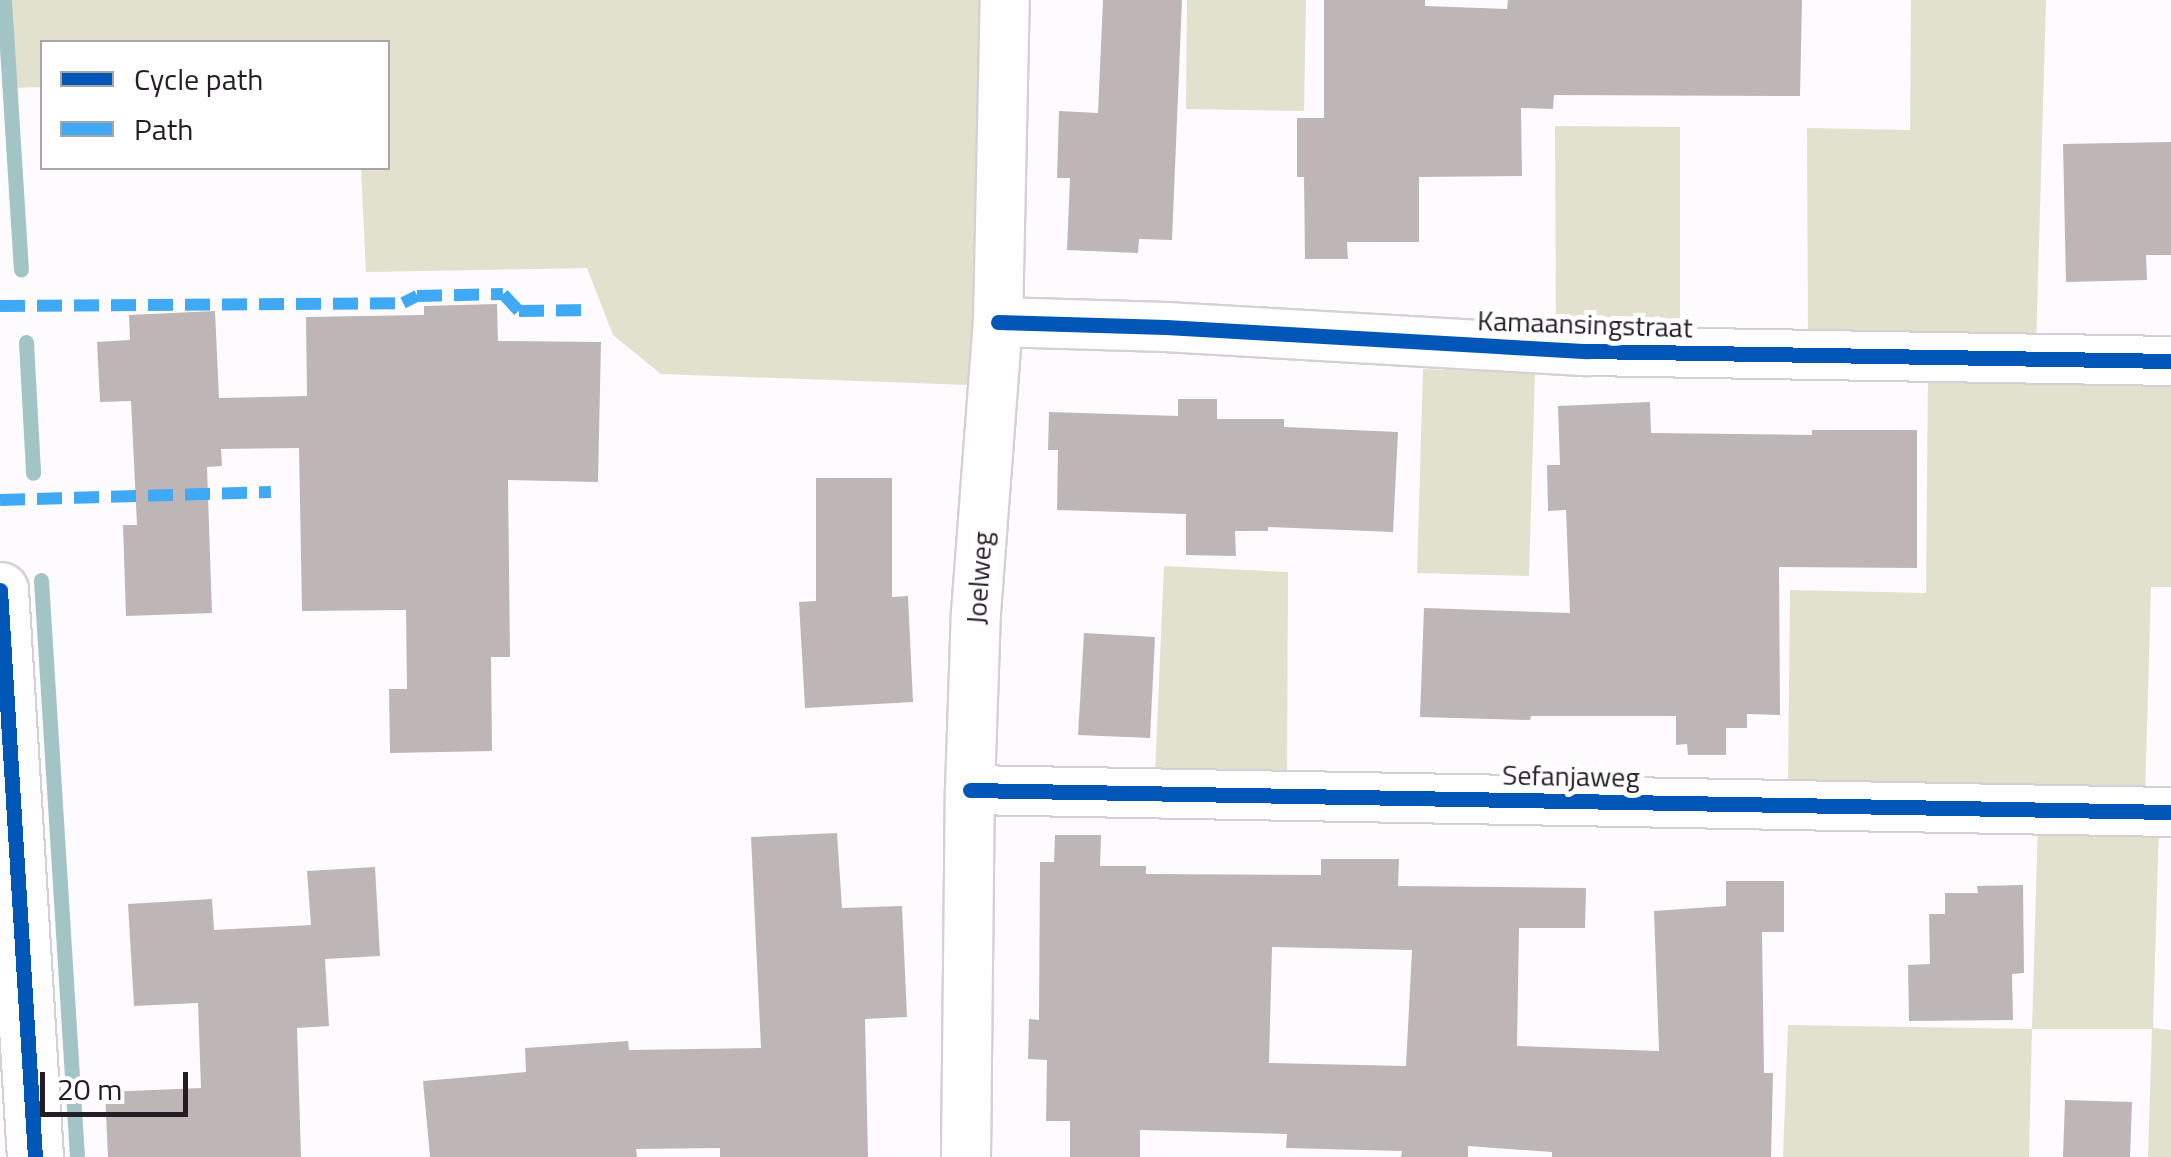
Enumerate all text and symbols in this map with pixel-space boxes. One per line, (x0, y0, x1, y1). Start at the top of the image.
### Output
legend (40, 40, 390, 170)
text: Cycle path (134, 56, 263, 102)
text: Path (134, 106, 193, 152)
street label: Kamaansingstraat (1477, 303, 1693, 345)
street label: Joelweg (959, 530, 999, 626)
street label: Sefanjaweg (1502, 758, 1640, 794)
scale bar (45, 1052, 192, 1114)
text: 20 m (57, 1066, 122, 1112)

